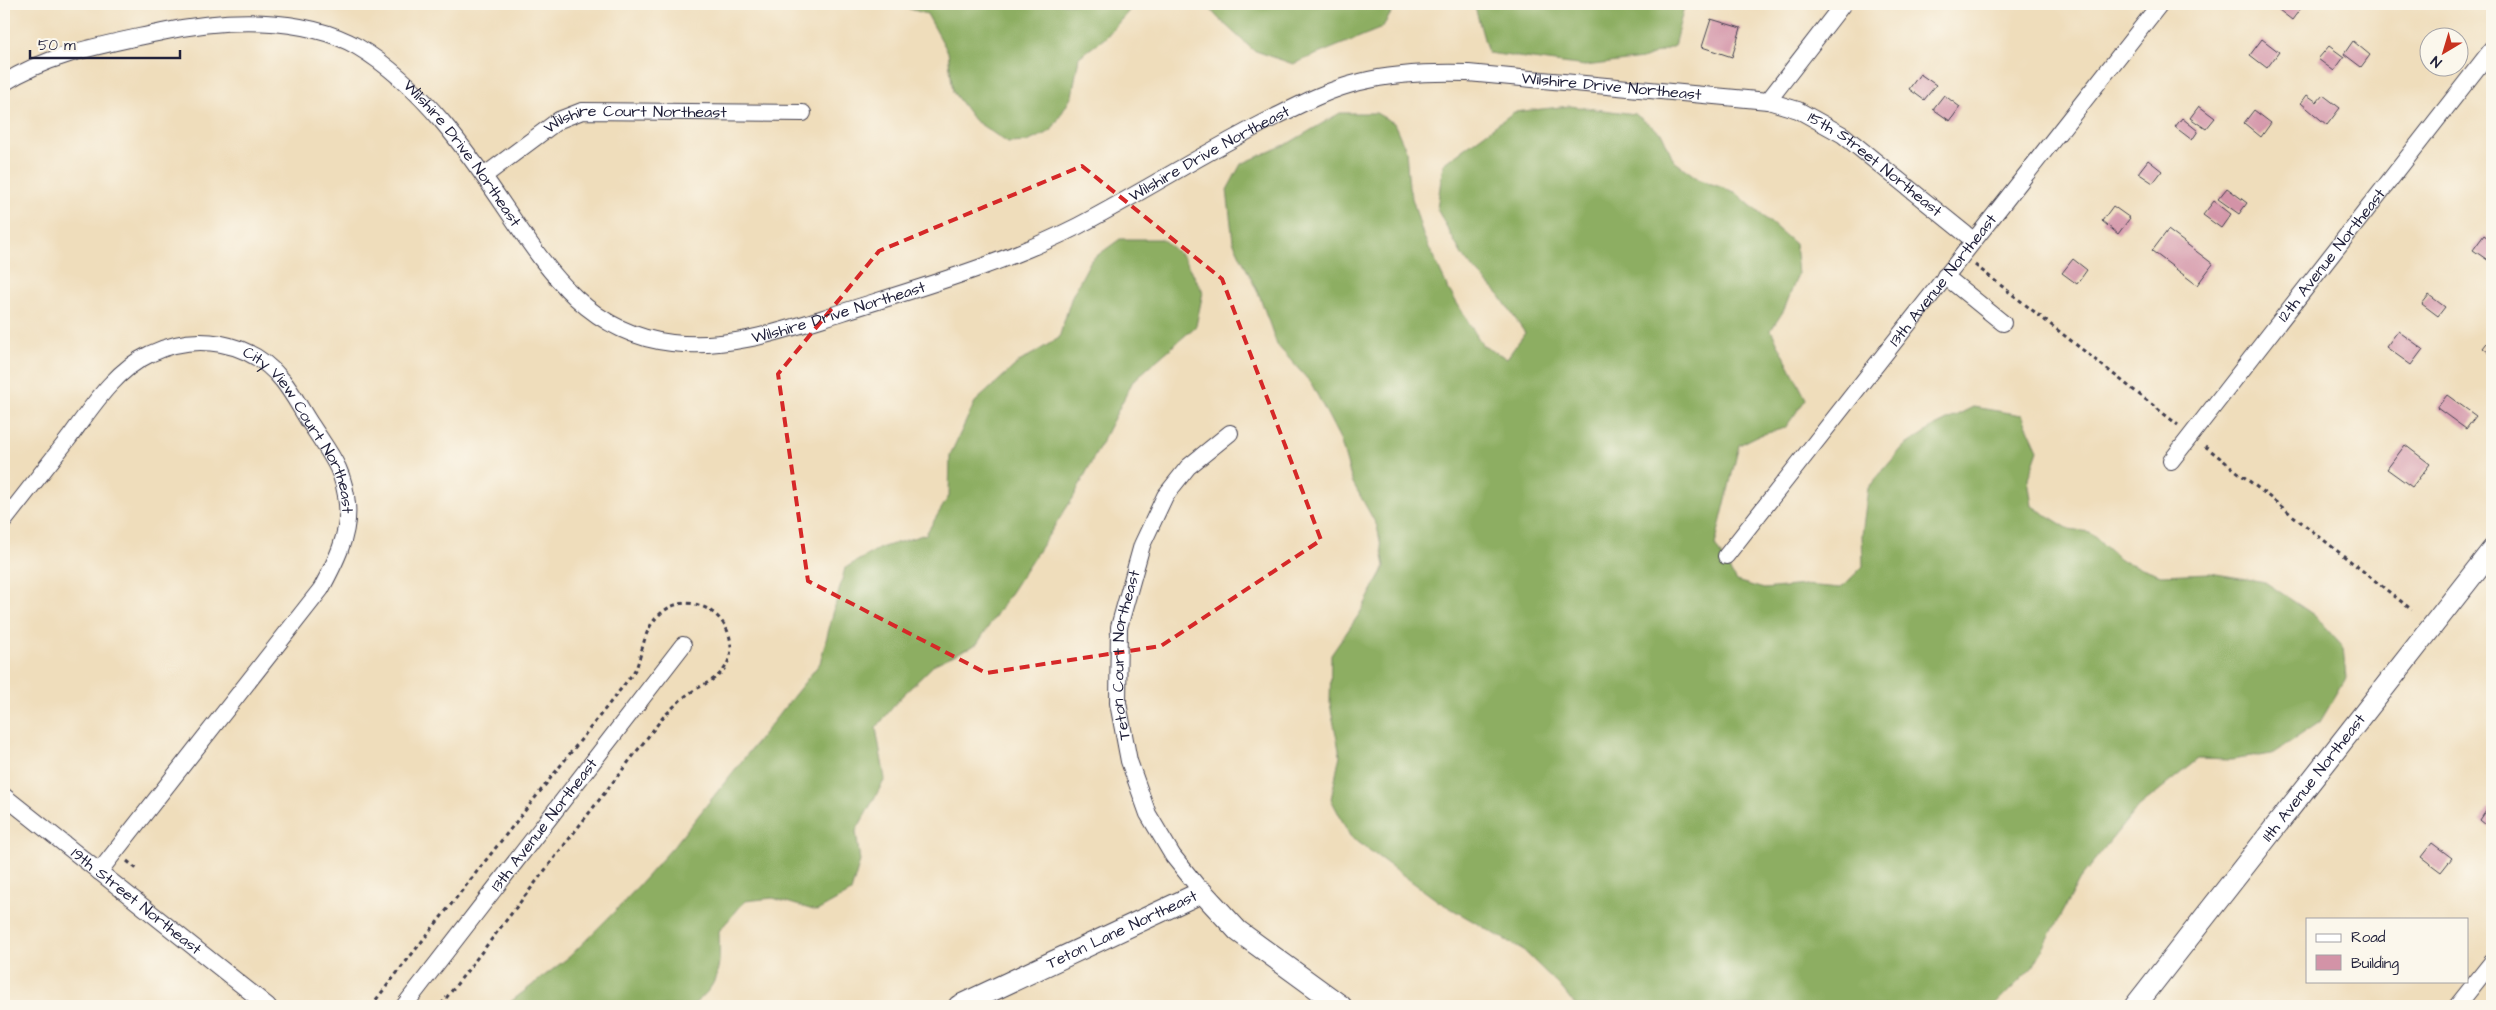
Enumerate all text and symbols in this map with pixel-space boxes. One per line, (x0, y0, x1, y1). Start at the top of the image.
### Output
scale bar (30, 28, 180, 60)
north arrow (2418, 28, 2468, 78)
text: 50 m (38, 35, 76, 56)
text: N (2427, 51, 2446, 72)
street label: Wilshire Drive Northeast (1520, 67, 1703, 106)
street label: Wilshire Drive Northeast (398, 75, 527, 232)
street label: Wilshire Court Northeast (539, 100, 727, 139)
street label: Wilshire Drive Northeast (1125, 100, 1294, 207)
street label: 15th Street Northeast (1804, 107, 1947, 222)
street label: 12th Avenue Northeast (2272, 183, 2391, 327)
street label: 13th Avenue Northeast (1884, 209, 2002, 351)
street label: Wilshire Drive Northeast (749, 276, 929, 349)
street label: City View Court Northeast (239, 341, 358, 514)
street label: Teton Court Northeast (1107, 567, 1146, 742)
street label: 11th Avenue Northeast (2257, 709, 2371, 846)
street label: 13th Avenue Northeast (486, 753, 603, 896)
street label: 19th Street Northeast (66, 842, 207, 960)
street label: Teton Lane Northeast (1043, 884, 1201, 974)
legend (2306, 918, 2468, 982)
text: Road (2351, 927, 2386, 948)
text: Building (2351, 953, 2399, 975)

